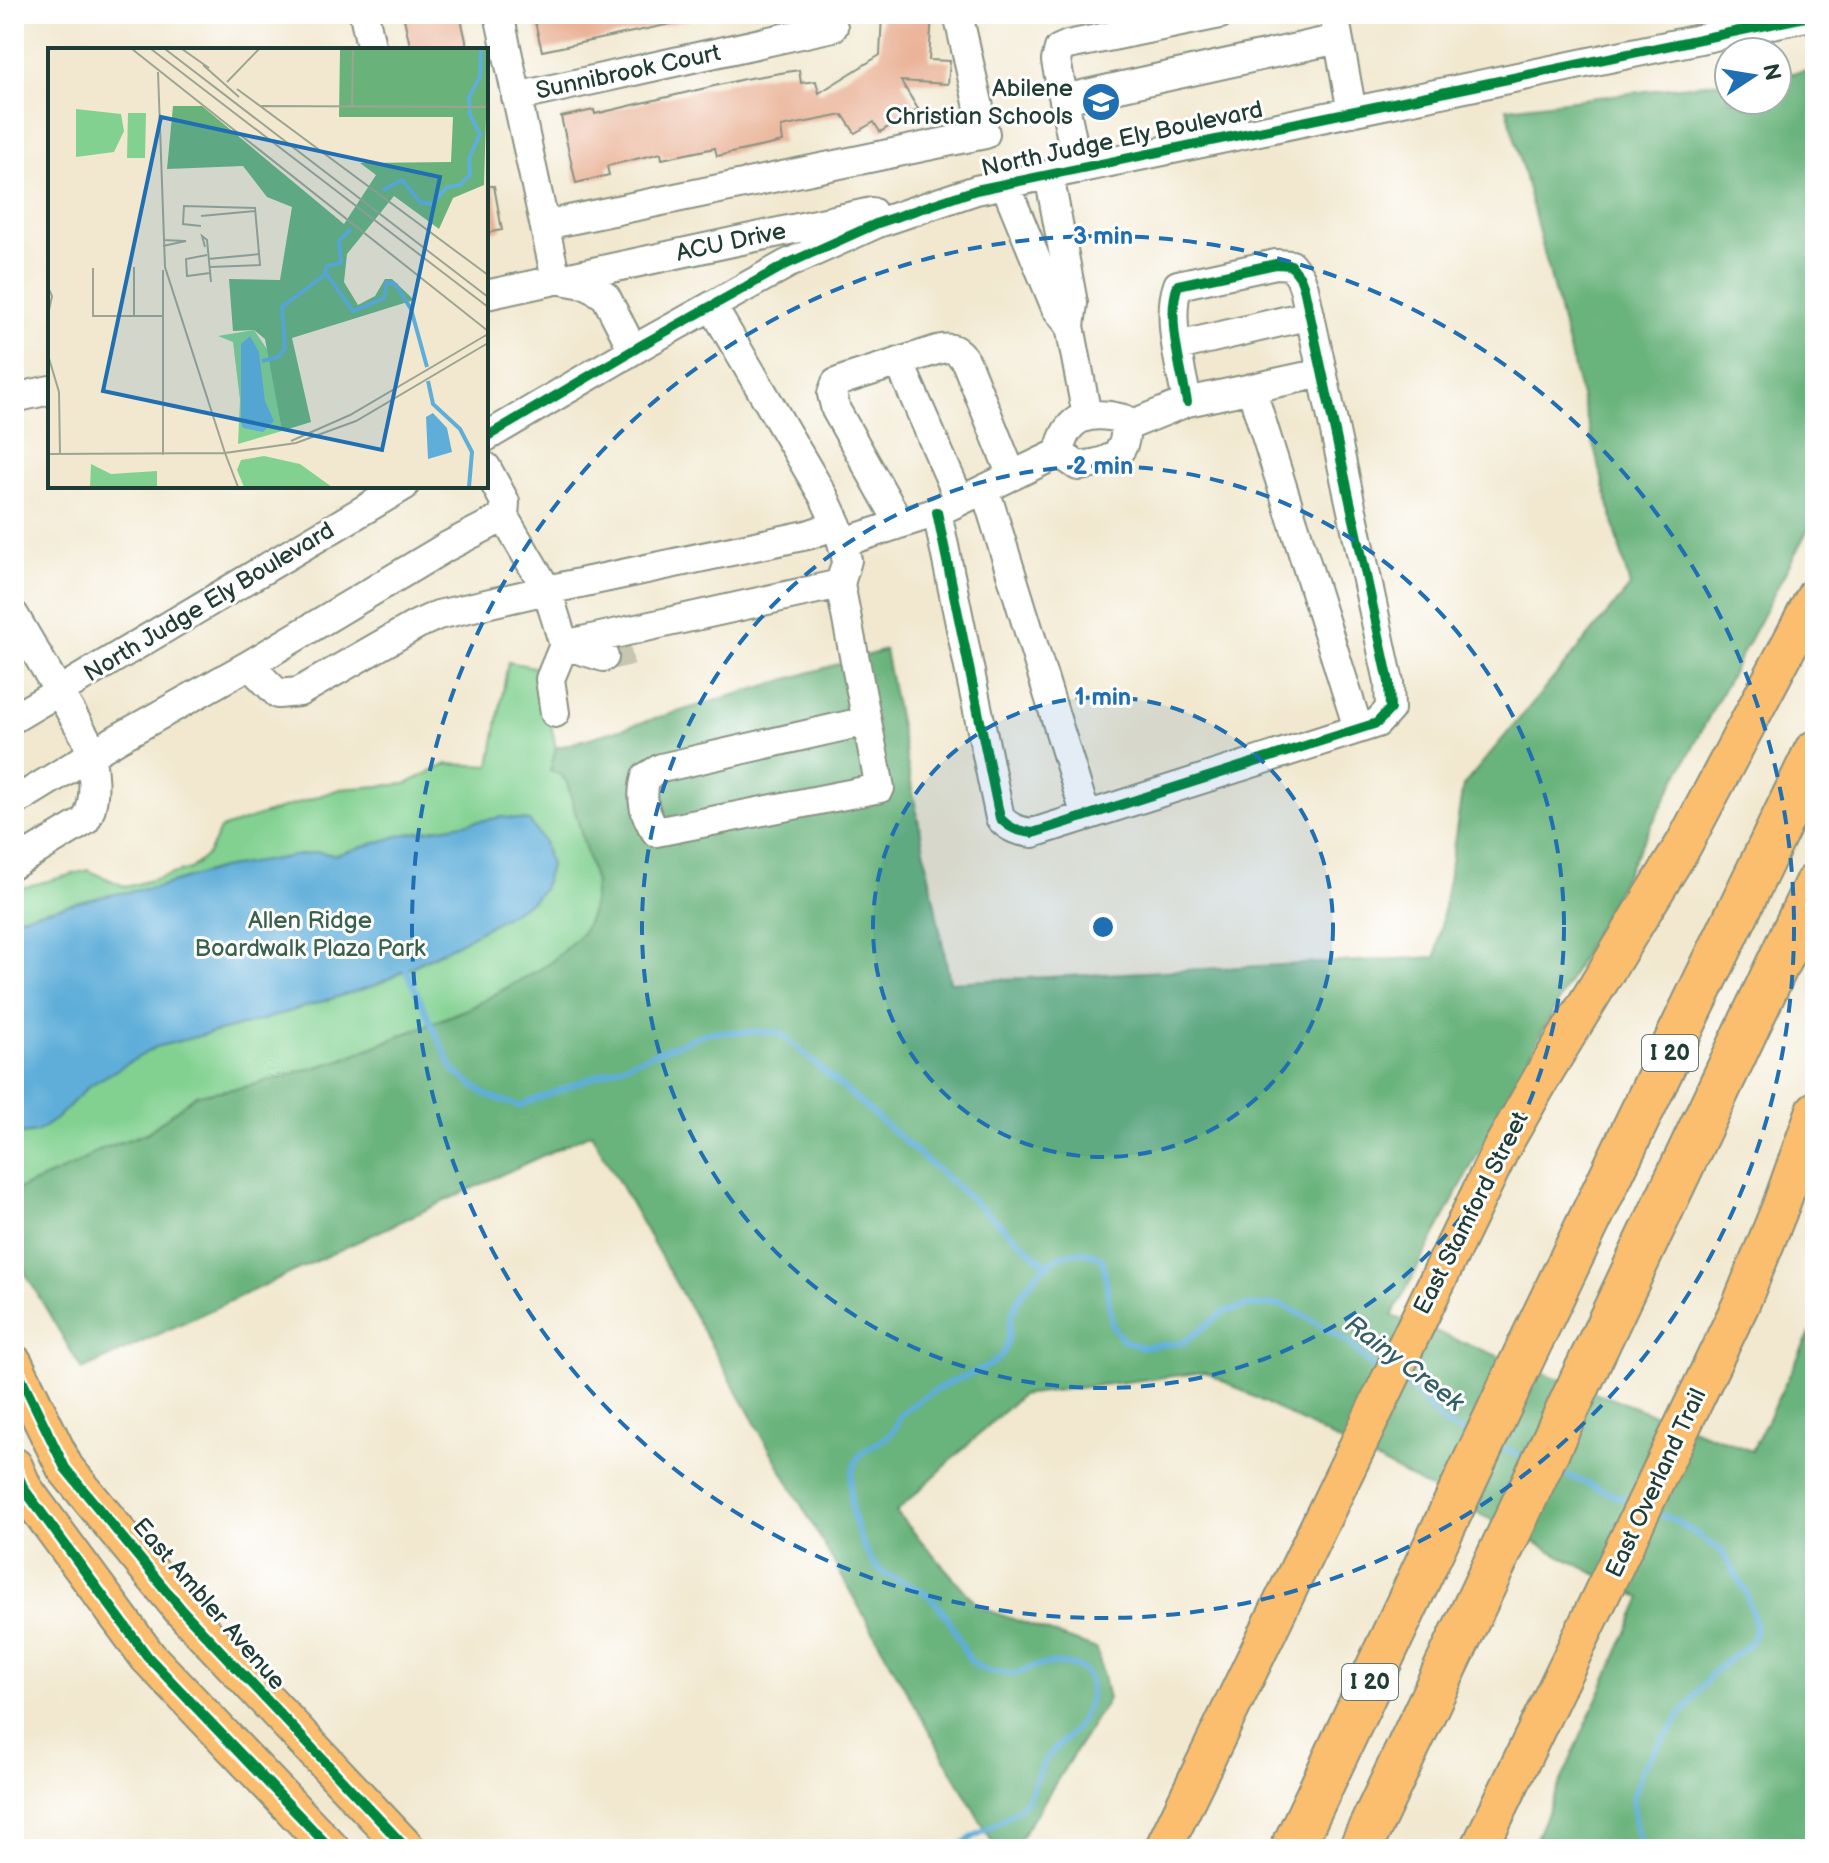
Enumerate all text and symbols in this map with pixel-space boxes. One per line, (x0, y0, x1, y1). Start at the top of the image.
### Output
north arrow (1713, 36, 1793, 116)
street label: Sunnibrook Court (533, 38, 724, 106)
inset map (48, 48, 488, 488)
text: N (1756, 61, 1786, 83)
place label: Abilene Christian Schools (885, 74, 1073, 131)
school or university icon: Abilene Christian Schools (1080, 81, 1122, 123)
street label: North Judge Ely Boulevard (979, 95, 1265, 183)
street label: ACU Drive (673, 216, 789, 268)
text: 3 min (1073, 222, 1133, 251)
text: 2 min (1073, 452, 1133, 481)
street label: North Judge Ely Boulevard (79, 516, 339, 688)
text: 1 min (1075, 683, 1131, 712)
park label: Allen Ridge Boardwalk Plaza Park (194, 906, 426, 963)
centre of rings (1089, 913, 1117, 941)
road number: I 20 (1642, 1035, 1698, 1071)
street label: East Stamford Street (1407, 1106, 1535, 1319)
water label: Rainy Creek (1338, 1309, 1471, 1419)
street label: East Overland Trail (1599, 1384, 1713, 1582)
street label: East Ambler Avenue (126, 1512, 292, 1696)
road number: I 20 (1342, 1664, 1398, 1700)

